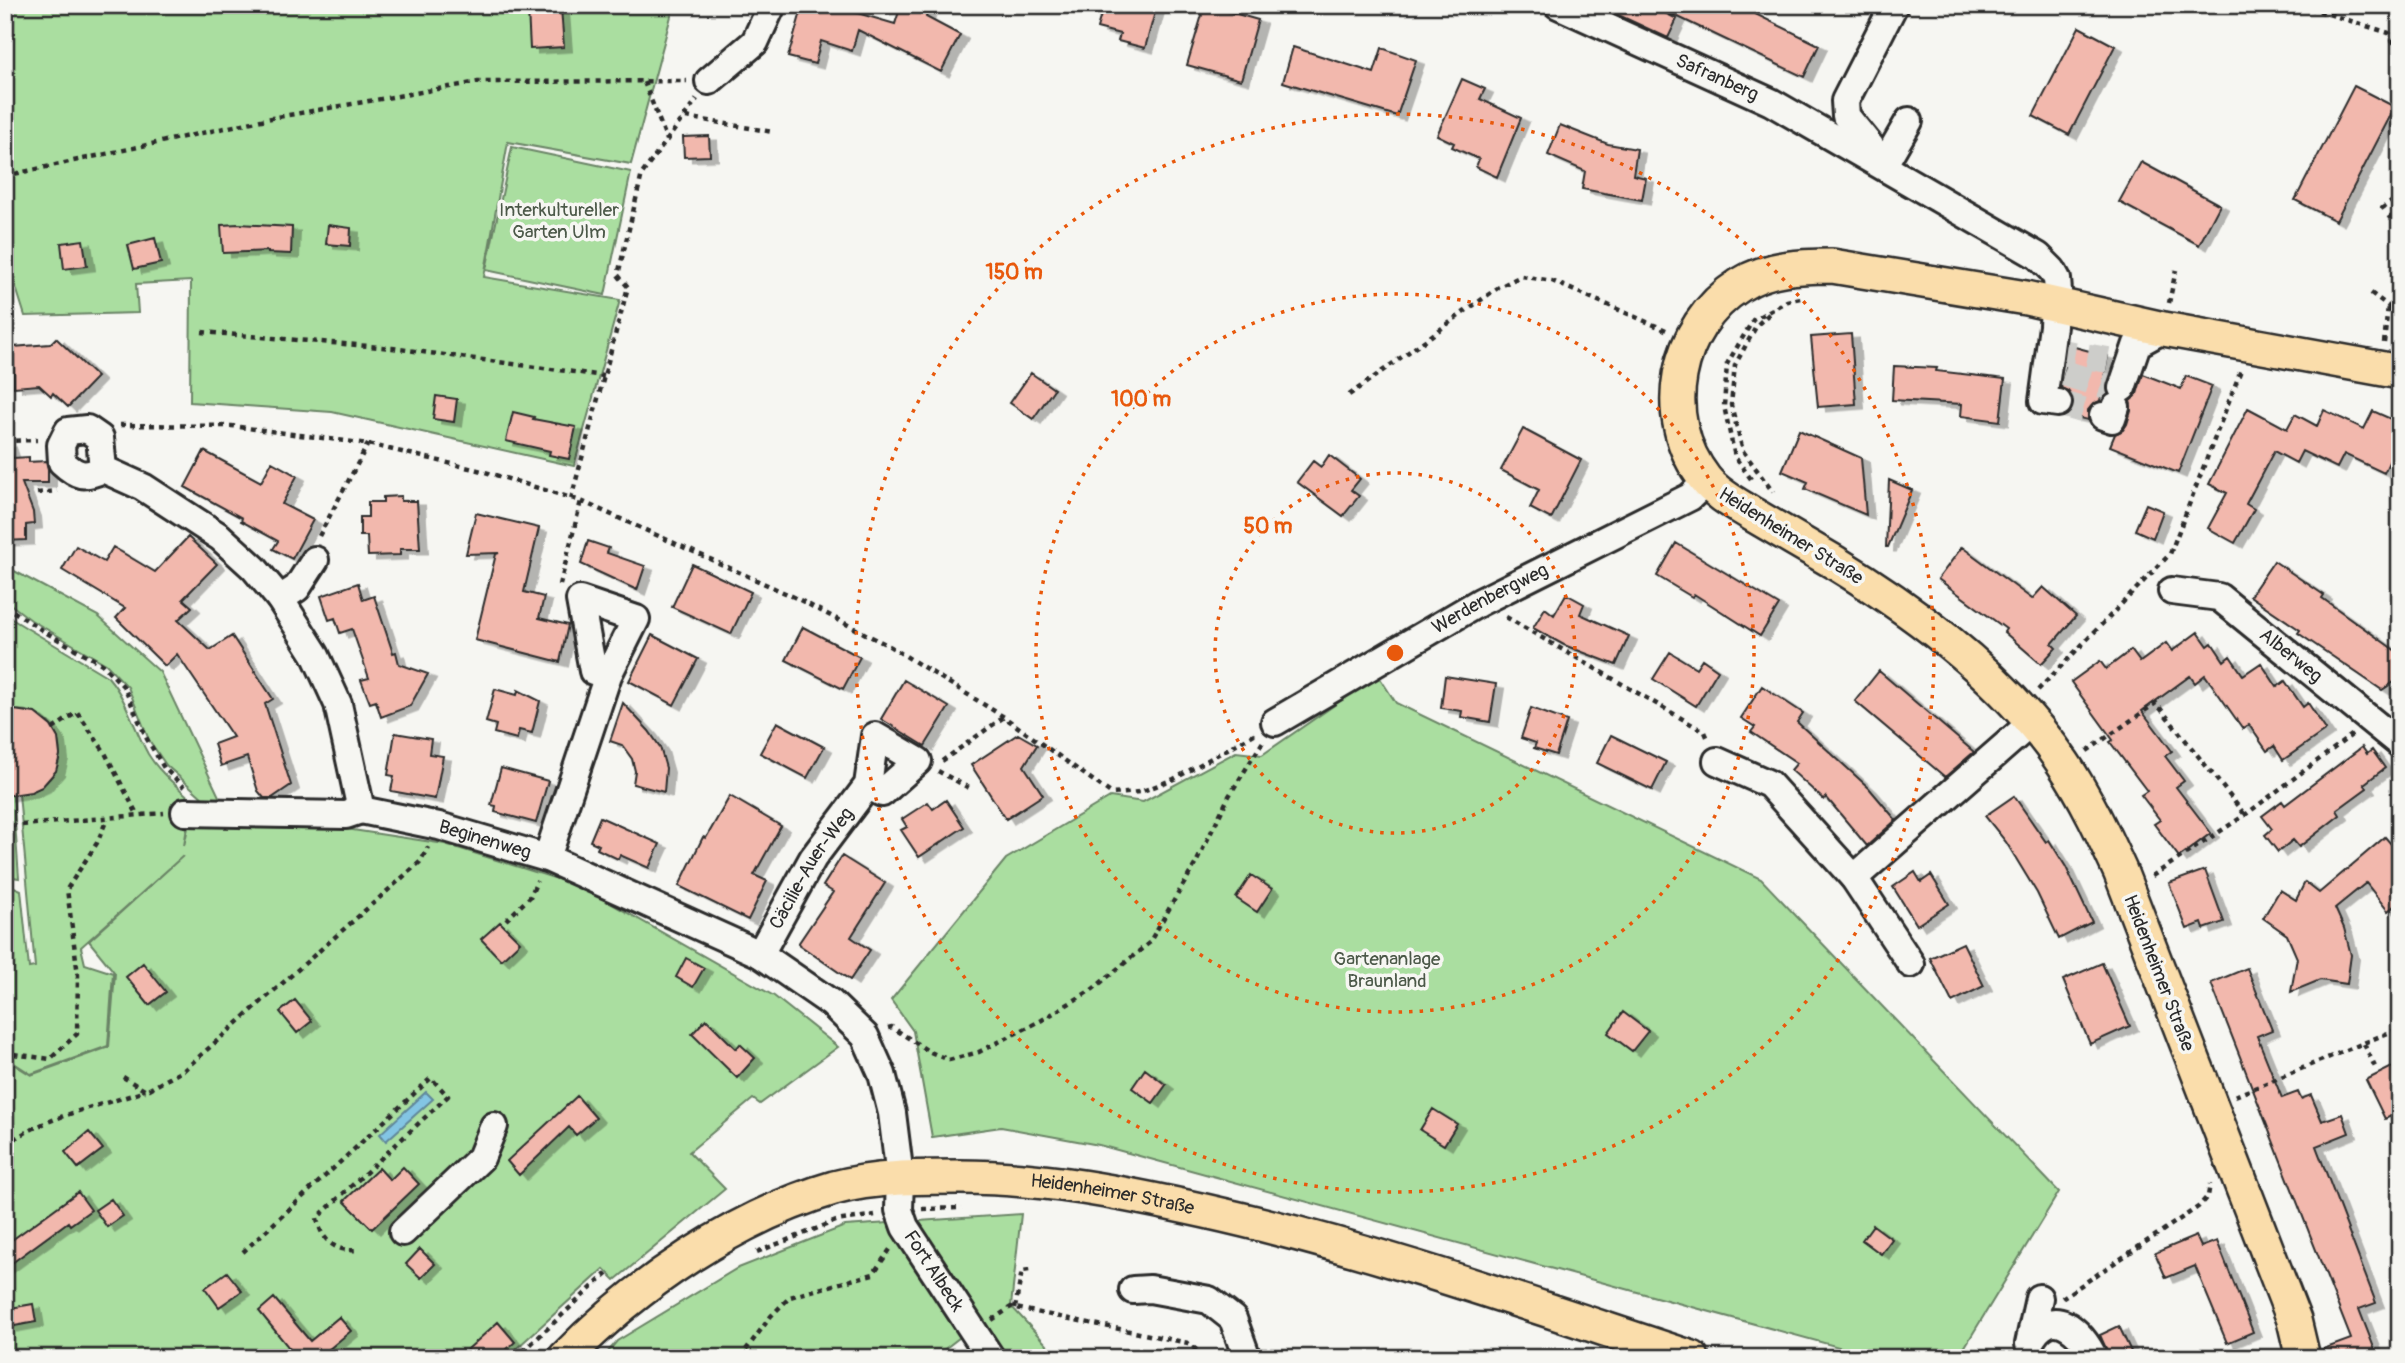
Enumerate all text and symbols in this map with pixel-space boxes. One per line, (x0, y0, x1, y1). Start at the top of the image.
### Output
street label: Safranberg (1672, 48, 1763, 107)
park label: Interkultureller Garten Ulm (499, 198, 619, 244)
text: 150 m (985, 259, 1043, 286)
text: 100 m (1111, 386, 1171, 413)
street label: Heidenheimer Straße (1714, 482, 1868, 590)
text: 50 m (1244, 513, 1293, 540)
street label: Werdenbergweg (1428, 558, 1552, 639)
street label: Alberweg (2255, 623, 2327, 688)
centre of rings (1383, 641, 1407, 665)
street label: Cäcilie-Auer-Weg (764, 803, 859, 933)
street label: Beginenweg (436, 815, 534, 865)
street label: Heidenheimer Straße (2118, 891, 2200, 1055)
park label: Gartenanlage Braunland (1334, 947, 1441, 993)
street label: Heidenheimer Straße (1029, 1169, 1197, 1220)
street label: Fort Albeck (899, 1226, 969, 1316)

